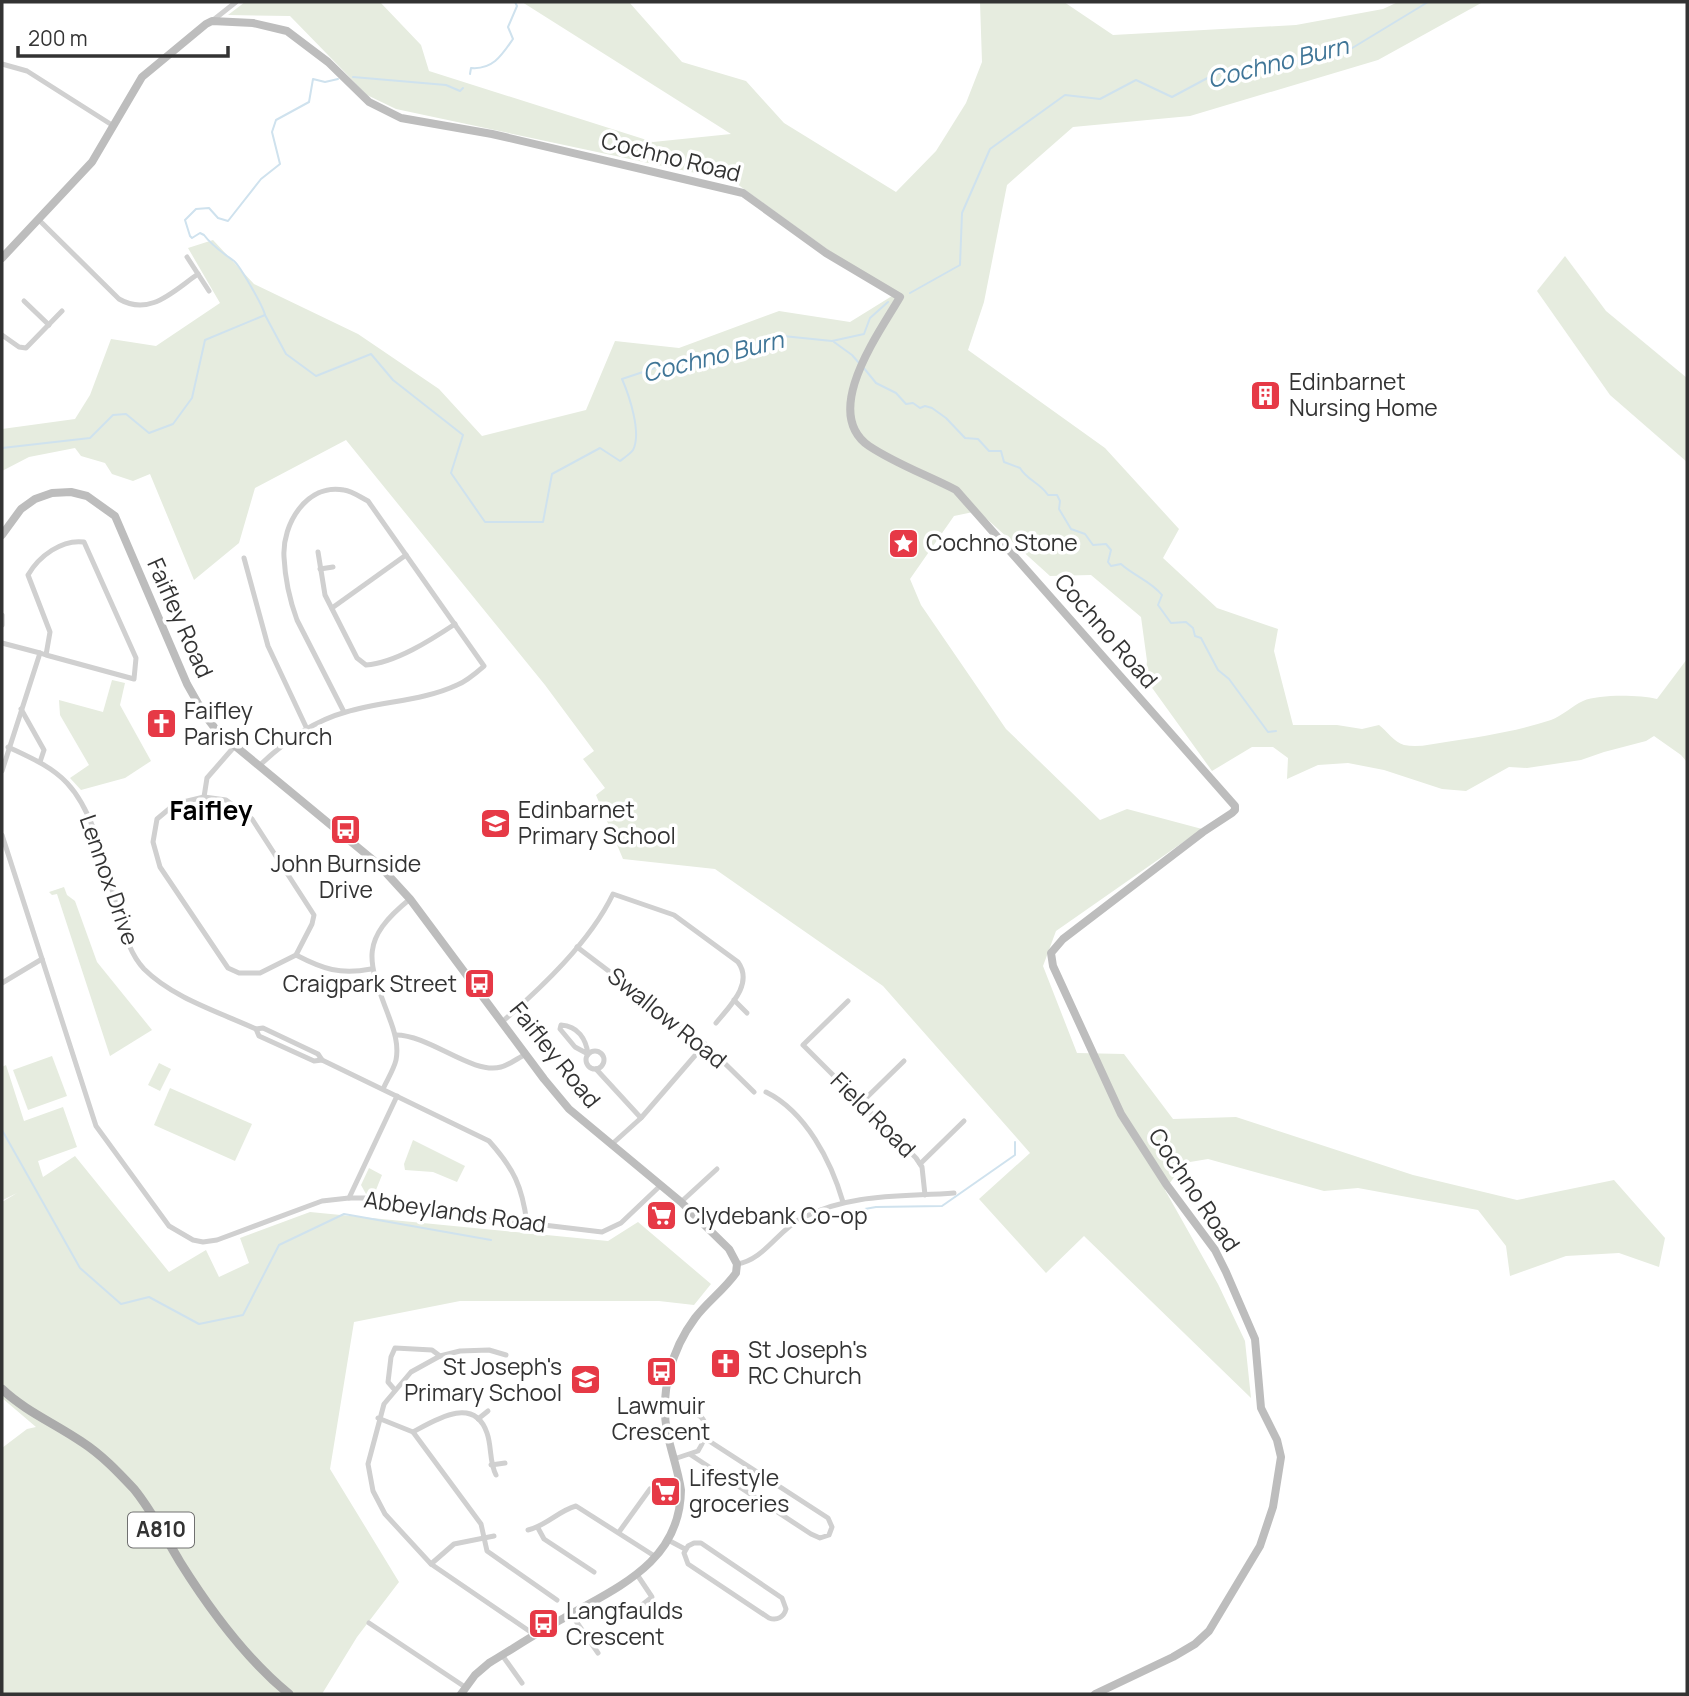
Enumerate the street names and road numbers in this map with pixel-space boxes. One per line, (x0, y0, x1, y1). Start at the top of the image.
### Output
street label: Cochno Road (598, 123, 744, 189)
street label: Faifley Road (140, 553, 222, 683)
street label: Cochno Road (1048, 566, 1166, 695)
street label: Lennox Drive (73, 810, 147, 949)
street label: Swallow Road (601, 959, 734, 1075)
street label: Faifley Road (503, 995, 609, 1114)
street label: Field Road (824, 1065, 923, 1164)
street label: Cochno Road (1142, 1121, 1248, 1258)
street label: Abbeylands Road (362, 1182, 548, 1240)
road number: A810 (128, 1512, 194, 1548)

